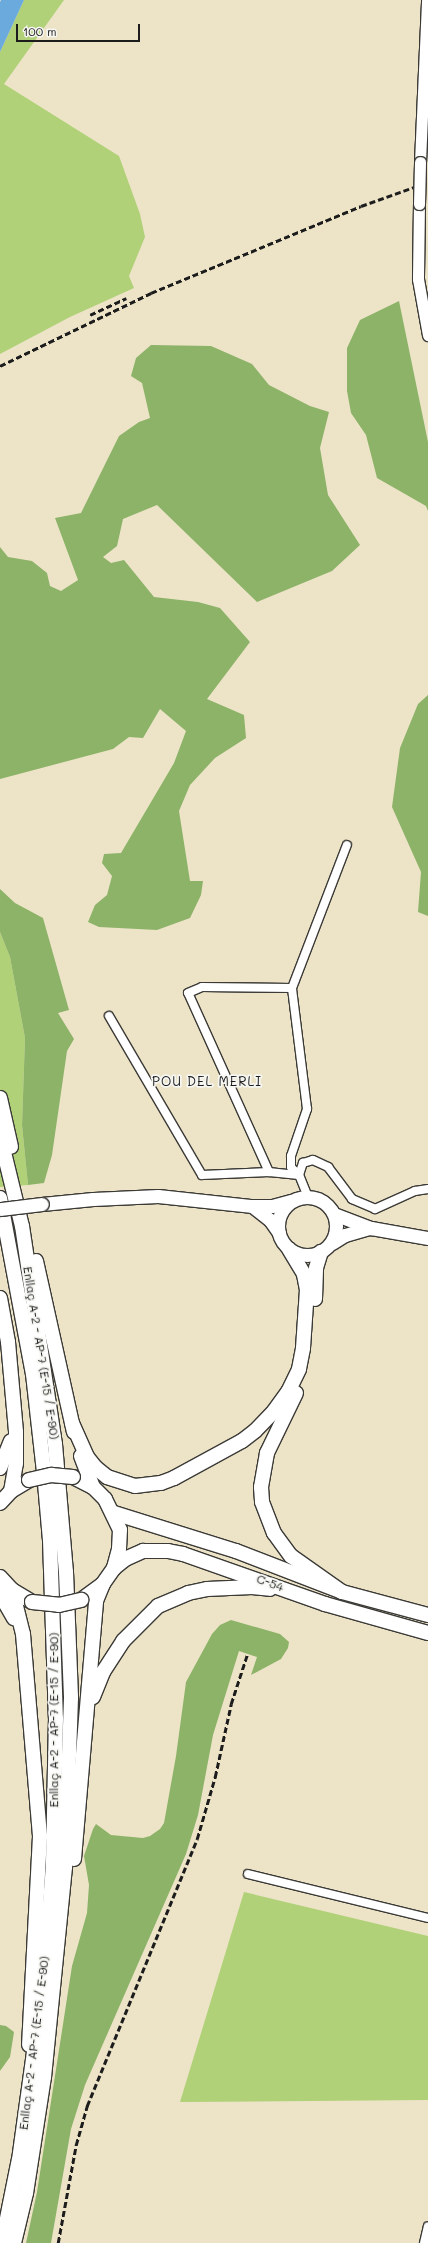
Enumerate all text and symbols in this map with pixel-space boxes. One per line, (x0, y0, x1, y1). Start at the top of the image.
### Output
scale bar (18, 16, 142, 42)
text: 100 m (23, 23, 57, 39)
district label: POU DEL MERLI (152, 1073, 262, 1089)
street label: Enllaç A-2 - AP-7 (E-15 / E-90) (20, 1266, 62, 1440)
street label: C-54 (255, 1572, 285, 1594)
street label: Enllaç A-2 - AP-7 (E-15 / E-90) (47, 1633, 61, 1807)
street label: Enllaç A-2 - AP-7 (E-15 / E-90) (16, 1955, 52, 2131)

